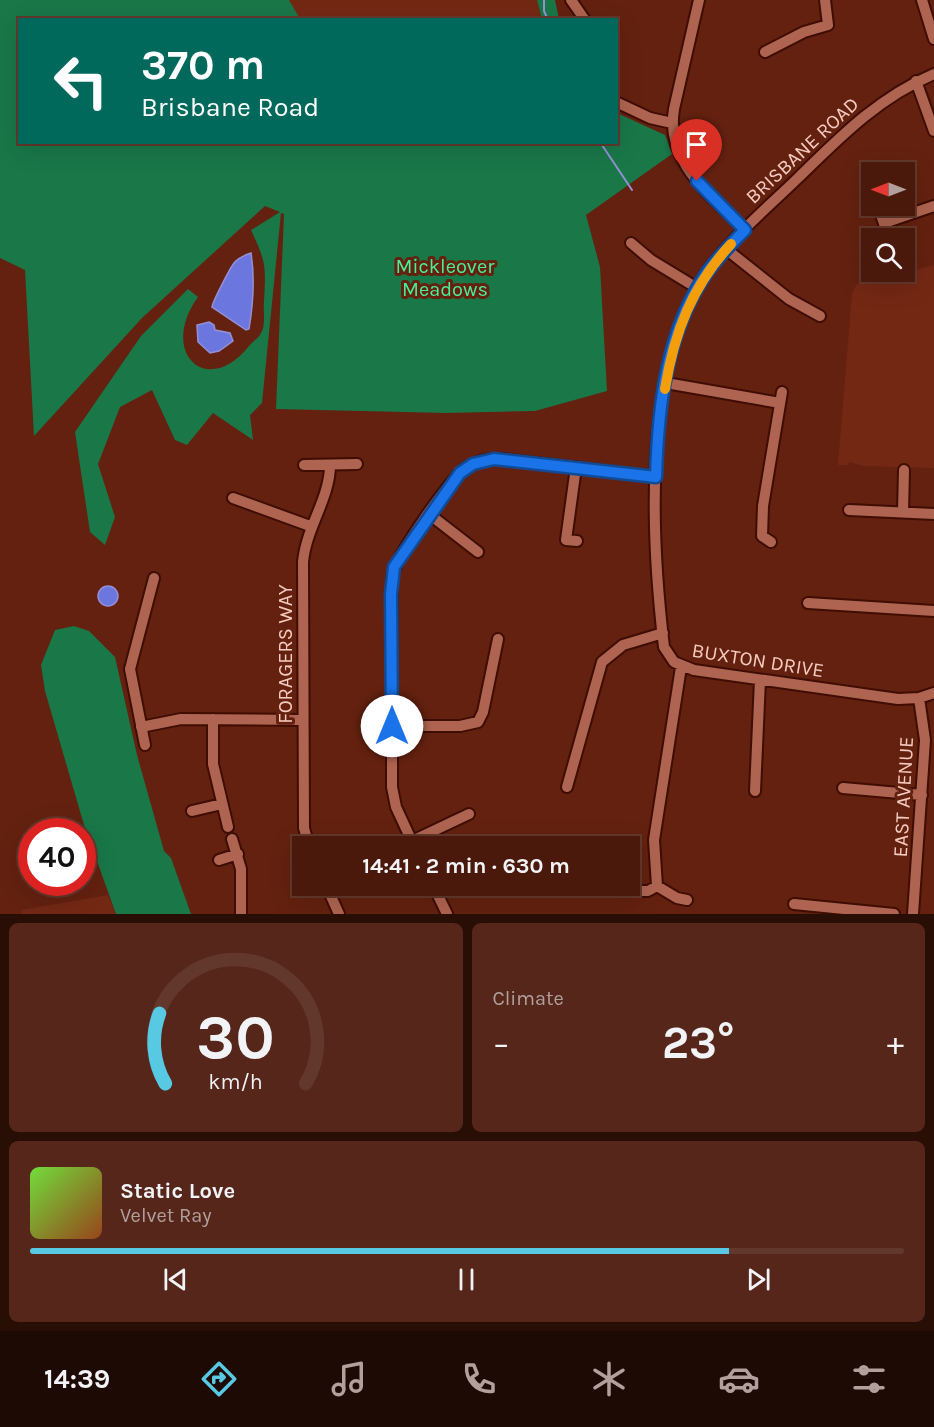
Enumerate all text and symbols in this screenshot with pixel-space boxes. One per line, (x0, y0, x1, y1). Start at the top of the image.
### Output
text: 370 m (141, 40, 265, 90)
icon: left (42, 42, 120, 120)
text: Brisbane Road (141, 91, 319, 123)
street label: BRISBANE ROAD (741, 92, 864, 208)
pin (671, 119, 722, 181)
icon: arrive (680, 128, 713, 161)
north arrow (861, 162, 915, 216)
map controls (861, 162, 915, 282)
button: search (861, 228, 915, 282)
park label: Mickleover Meadows (396, 255, 495, 301)
street label: FORAGERS WAY (274, 584, 297, 724)
street label: BUXTON DRIVE (690, 639, 826, 682)
position arrow (360, 694, 424, 758)
street label: EAST AVENUE (889, 736, 918, 858)
speed limit sign: 40 (18, 818, 96, 896)
text: 14:41 · 2 min · 630 m (362, 853, 570, 879)
text: Climate (493, 987, 564, 1010)
text: 30 (197, 1001, 275, 1074)
text: 23° (662, 1017, 735, 1069)
text: − (493, 1024, 510, 1062)
text: + (887, 1024, 904, 1062)
text: km/h (209, 1070, 263, 1095)
text: Static Love (120, 1178, 235, 1204)
text: Velvet Ray (120, 1204, 212, 1227)
icon: previous (159, 1263, 192, 1296)
icon: pause (450, 1263, 483, 1296)
icon: next (742, 1263, 775, 1296)
icon: directions (198, 1358, 240, 1400)
icon: music (328, 1358, 370, 1400)
icon: phone (458, 1358, 500, 1400)
icon: climate (588, 1358, 630, 1400)
icon: car (718, 1358, 760, 1400)
icon: filters (848, 1358, 890, 1400)
text: 14:39 (44, 1363, 110, 1395)

